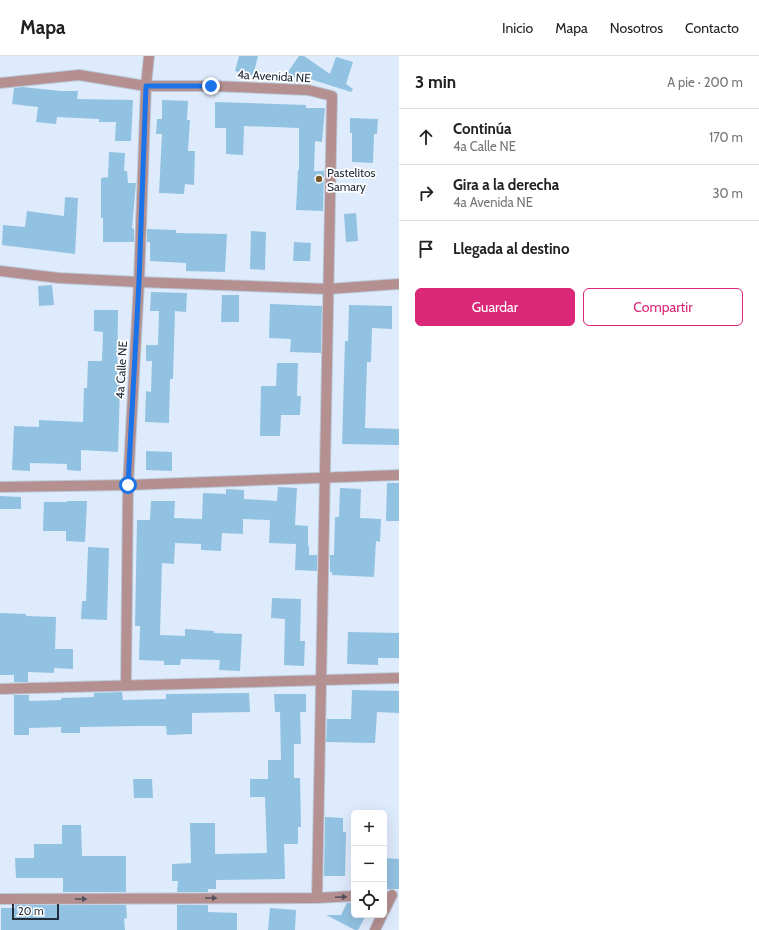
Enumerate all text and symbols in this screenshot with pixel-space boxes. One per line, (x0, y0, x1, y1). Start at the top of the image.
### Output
text: Mapa (20, 16, 66, 39)
text: Inicio (502, 19, 533, 37)
text: Mapa (555, 19, 588, 37)
text: Nosotros (610, 19, 663, 37)
text: Contacto (685, 19, 739, 37)
street label: 4a Avenida NE (237, 67, 312, 85)
text: 3 min (415, 72, 456, 92)
text: A pie · 200 m (667, 74, 743, 90)
route end (202, 77, 220, 95)
text: Continúa (453, 120, 511, 138)
icon: ahead (415, 126, 437, 148)
text: 170 m (709, 129, 743, 145)
text: 4a Calle NE (453, 138, 516, 154)
place label: Pastelitos Samary (327, 165, 376, 194)
marker: Pastelitos Samary (314, 174, 324, 184)
text: Gira a la derecha (453, 176, 559, 194)
icon: right (415, 182, 437, 204)
text: 30 m (713, 185, 743, 201)
text: 4a Avenida NE (453, 194, 533, 210)
icon: arrive (415, 238, 437, 260)
text: Llegada al destino (453, 240, 569, 258)
button: Guardar (415, 288, 575, 326)
button: Compartir (583, 288, 743, 326)
street label: 4a Calle NE (112, 340, 130, 399)
route start (119, 476, 137, 494)
map controls (351, 810, 387, 918)
button: + (351, 810, 387, 846)
button: − (351, 846, 387, 882)
button: locate (351, 882, 387, 918)
one-way arrow (335, 894, 348, 900)
one-way arrow (205, 895, 218, 901)
one-way arrow (75, 896, 88, 902)
scale bar (12, 902, 59, 921)
text: 20 m (18, 904, 44, 918)

